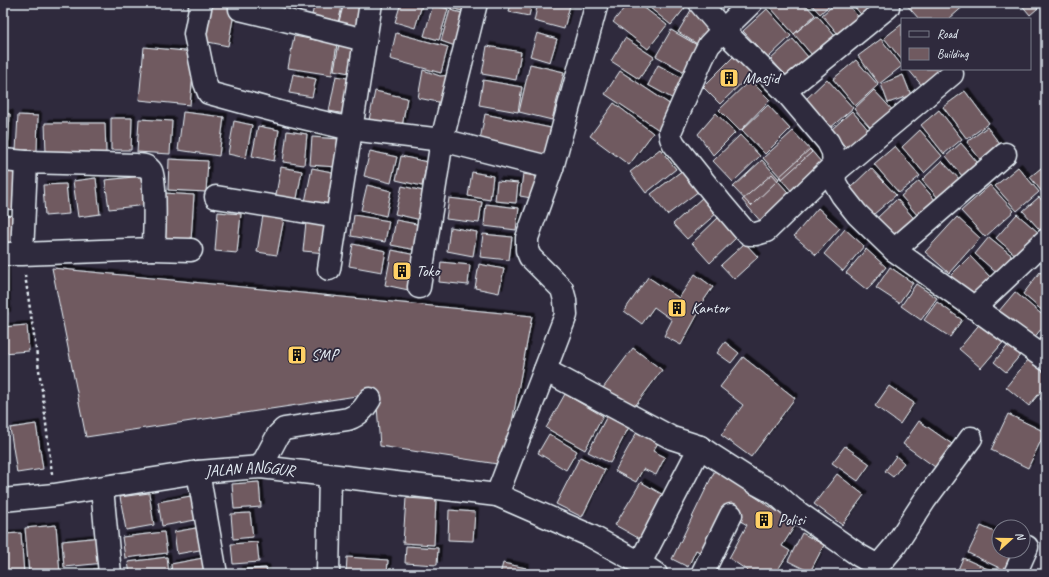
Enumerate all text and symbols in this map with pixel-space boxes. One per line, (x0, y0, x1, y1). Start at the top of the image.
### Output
legend (901, 18, 1031, 70)
text: Road (937, 26, 959, 42)
text: Building (937, 46, 969, 62)
building icon: Masjid (718, 67, 740, 89)
place label: Masjid (743, 68, 782, 88)
building icon: Toko (391, 260, 413, 282)
place label: Toko (416, 261, 441, 281)
building icon: Kantor (666, 297, 688, 319)
place label: Kantor (691, 298, 730, 318)
building icon: SMP (286, 344, 308, 366)
place label: SMP (311, 345, 340, 365)
street label: JALAN ANGGUR (203, 457, 298, 481)
building icon: Polisi (753, 509, 775, 531)
place label: Polisi (778, 510, 807, 530)
north arrow (991, 519, 1031, 559)
text: N (1013, 530, 1029, 543)

